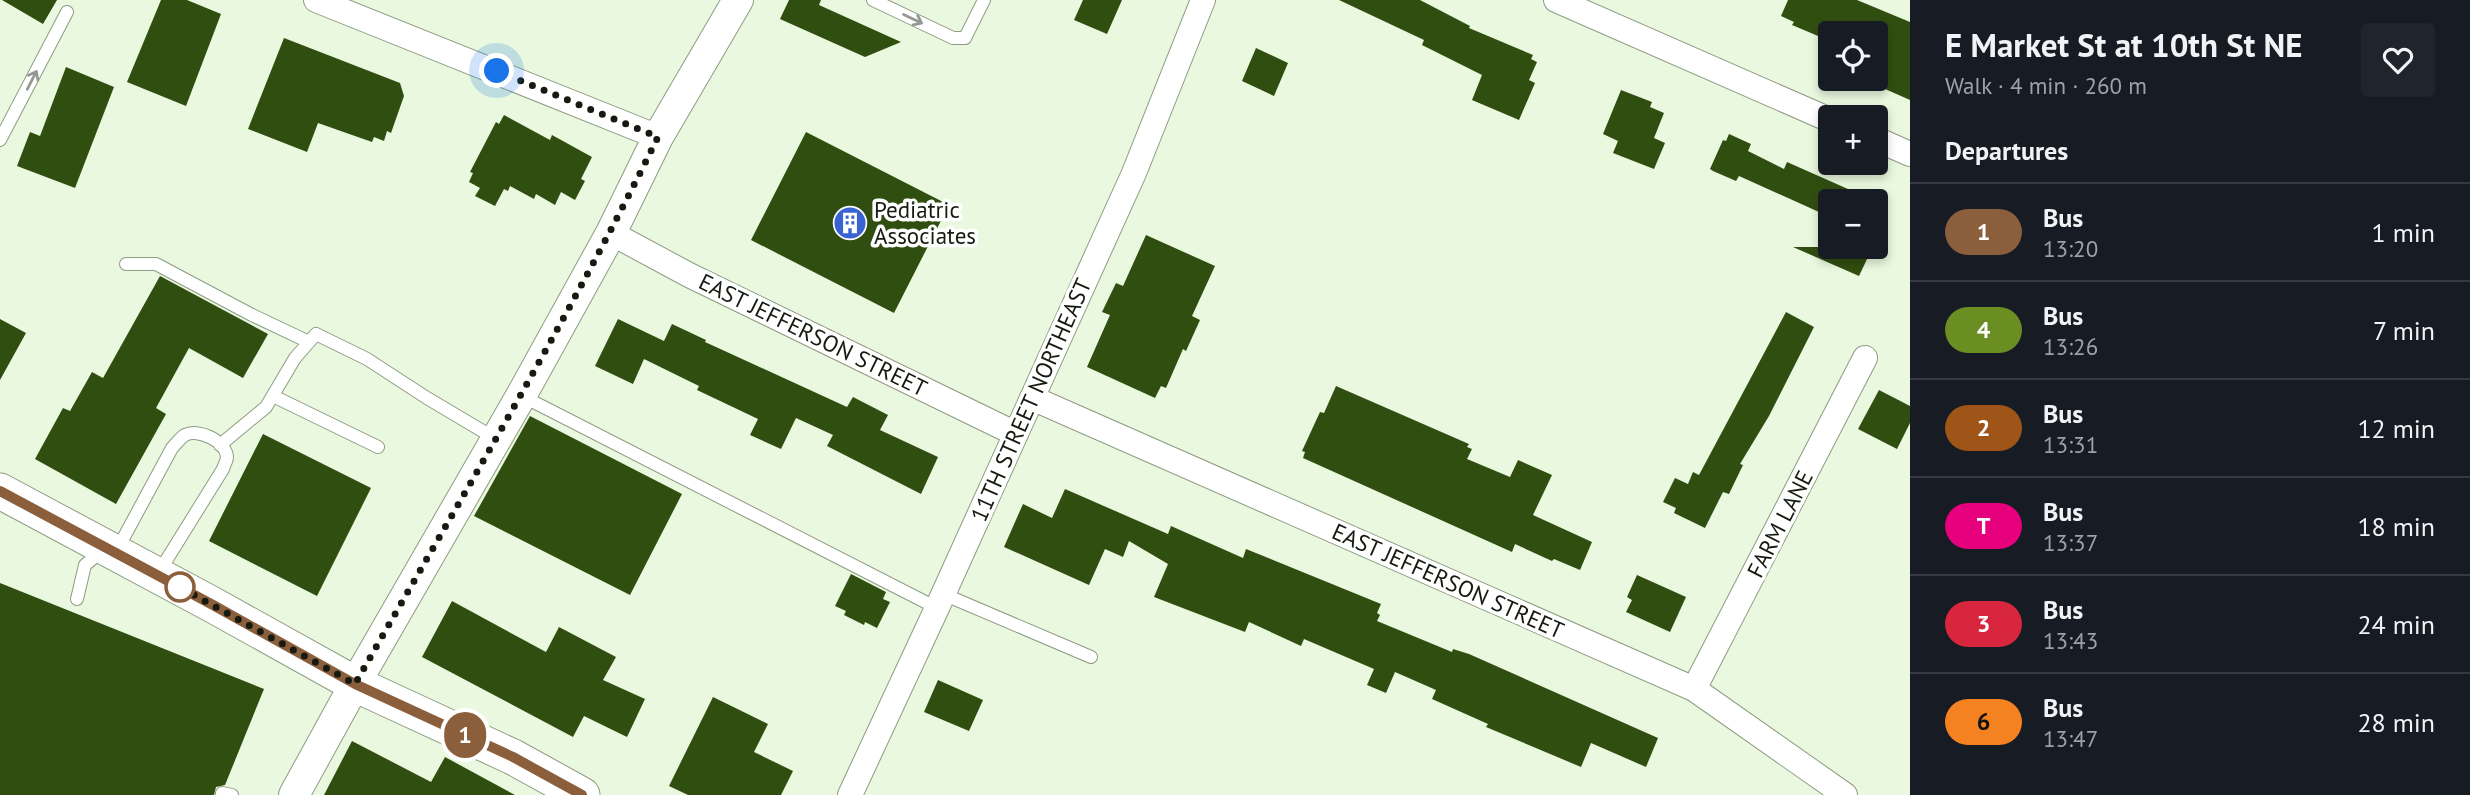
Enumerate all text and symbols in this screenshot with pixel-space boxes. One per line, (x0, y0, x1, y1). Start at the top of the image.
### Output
one-way arrow (902, 13, 923, 27)
map controls (1818, 21, 1888, 259)
button: locate (1818, 21, 1888, 91)
text: E Market St at 10th St NE (1945, 23, 2303, 66)
button: heart (2361, 23, 2435, 97)
your location (479, 53, 514, 88)
one-way arrow (25, 70, 39, 91)
text: Walk · 4 min · 260 m (1945, 71, 2147, 100)
button: + (1818, 105, 1888, 175)
text: Departures (1945, 134, 2068, 167)
button: − (1818, 189, 1888, 259)
place label: Pediatric Associates (874, 195, 976, 250)
text: Bus (2043, 201, 2083, 234)
building icon: Pediatric Associates (831, 204, 869, 242)
text: 1 (1977, 216, 1990, 247)
text: 1 min (2372, 216, 2435, 249)
text: 13:20 (2043, 234, 2098, 263)
street label: EAST JEFFERSON STREET (694, 267, 932, 403)
street label: 11TH STREET NORTHEAST (964, 273, 1097, 526)
text: Bus (2043, 299, 2083, 332)
text: 4 (1977, 314, 1990, 345)
text: 7 min (2373, 314, 2435, 347)
text: 13:26 (2043, 332, 2098, 361)
text: Bus (2043, 397, 2083, 430)
text: 2 (1977, 412, 1990, 443)
text: 12 min (2357, 412, 2435, 445)
text: 13:31 (2043, 430, 2098, 459)
street label: FARM LANE (1740, 465, 1819, 582)
text: Bus (2043, 495, 2083, 528)
text: T (1977, 510, 1990, 541)
text: 18 min (2357, 510, 2435, 543)
street label: EAST JEFFERSON STREET (1328, 516, 1569, 645)
text: 13:37 (2043, 528, 2098, 557)
unlabelled marker (165, 572, 195, 602)
text: Bus (2043, 593, 2083, 626)
text: 3 (1977, 608, 1990, 639)
text: 24 min (2357, 608, 2435, 641)
text: 13:43 (2043, 626, 2098, 655)
text: Bus (2043, 691, 2083, 724)
text: 6 (1977, 706, 1990, 737)
text: 28 min (2357, 706, 2435, 739)
line badge: 1 (442, 712, 488, 758)
text: 1 (458, 719, 472, 750)
text: 13:47 (2043, 724, 2098, 753)

